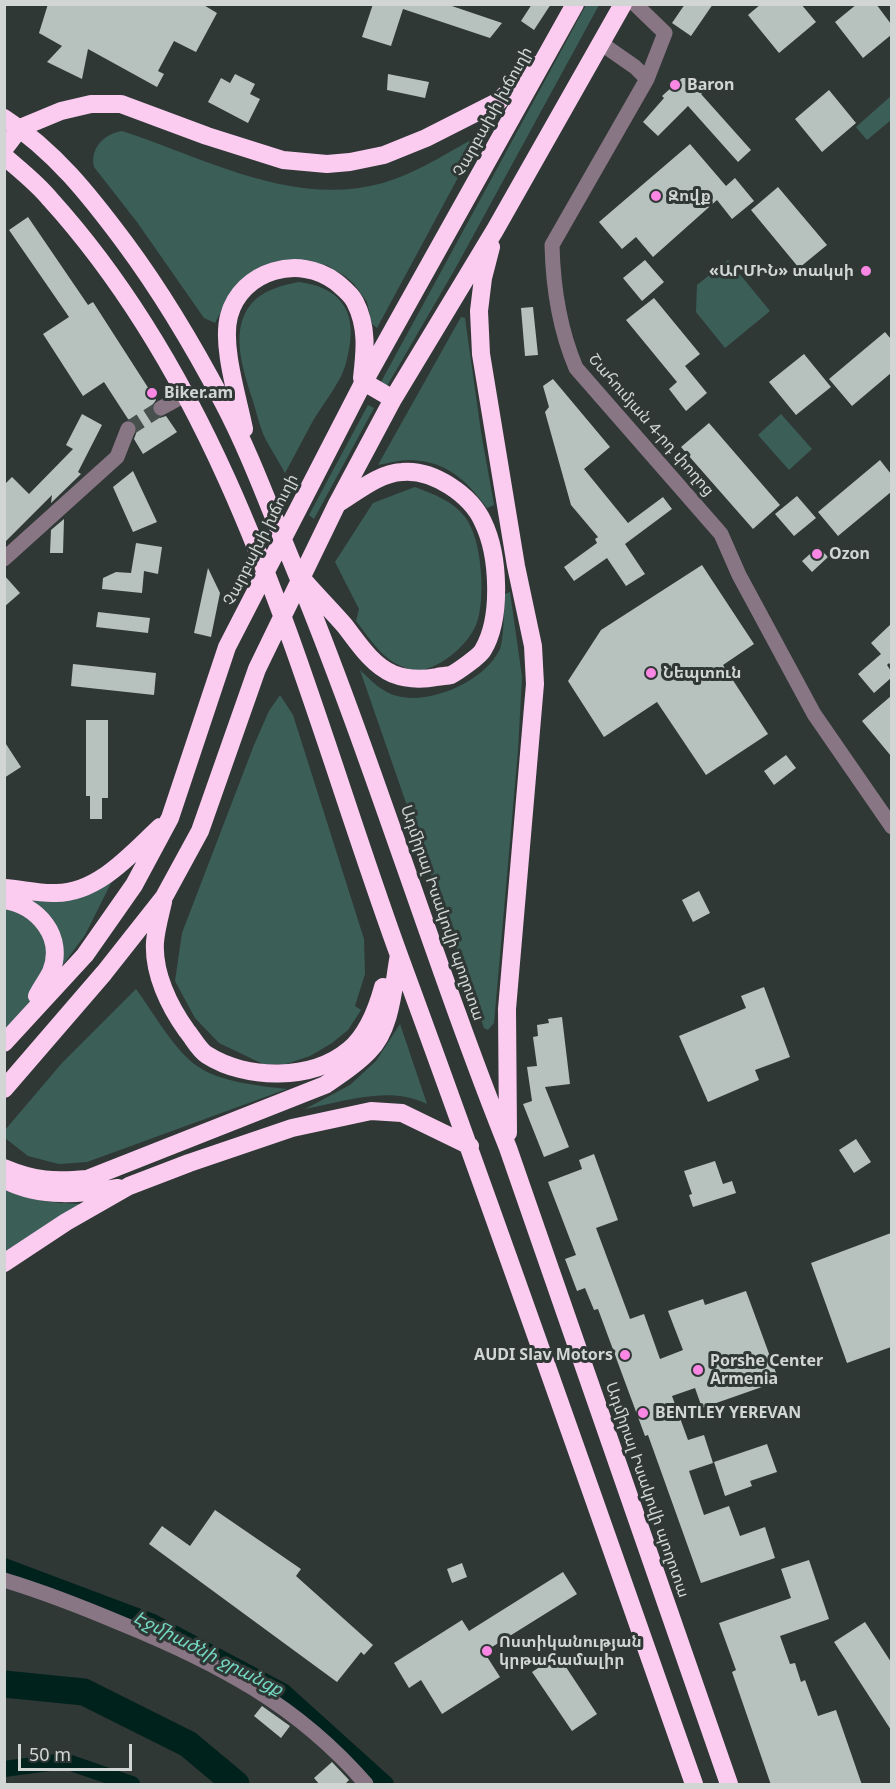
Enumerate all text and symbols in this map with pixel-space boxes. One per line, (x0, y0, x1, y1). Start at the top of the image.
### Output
street label: Չարբախի խճուղի (449, 44, 537, 180)
place label: Baron (687, 75, 734, 95)
marker: Baron (668, 78, 682, 92)
place label: Զովք (668, 186, 711, 206)
marker: Զովք (649, 189, 663, 203)
place label: «ԱՐՄԻՆ» տակսի (709, 261, 854, 281)
marker: «ԱՐՄԻՆ» տակսի (859, 264, 873, 278)
street label: Շահումյան 4-րդ փողոց (584, 350, 718, 500)
place label: Biker.am (164, 383, 233, 403)
marker: Biker.am (145, 386, 159, 400)
street label: Չարբախի խճուղի (220, 471, 302, 609)
place label: Ozon (829, 544, 870, 564)
marker: Ozon (810, 547, 824, 561)
place label: Նեպտուն (663, 663, 741, 683)
marker: Նեպտուն (644, 666, 658, 680)
street label: Ադմիրալ Իսակովի պողոտա (396, 803, 488, 1023)
place label: AUDI Slav Motors (474, 1345, 613, 1365)
marker: AUDI Slav Motors (618, 1348, 632, 1362)
place label: Porshe Center Armenia (710, 1351, 823, 1389)
marker: Porshe Center Armenia (691, 1363, 705, 1377)
street label: Ադմիրալ Իսակովի պողոտա (601, 1380, 693, 1600)
place label: BENTLEY YEREVAN (655, 1403, 801, 1423)
marker: BENTLEY YEREVAN (636, 1406, 650, 1420)
water label: Էջմիածնի ջրանցք (130, 1607, 286, 1701)
place label: Ոստիկանության կրթահամալիր (499, 1632, 642, 1670)
marker: Ոստիկանության կրթահամալիր (480, 1644, 494, 1658)
scale bar (21, 1732, 135, 1770)
text: 50 m (29, 1742, 71, 1766)

